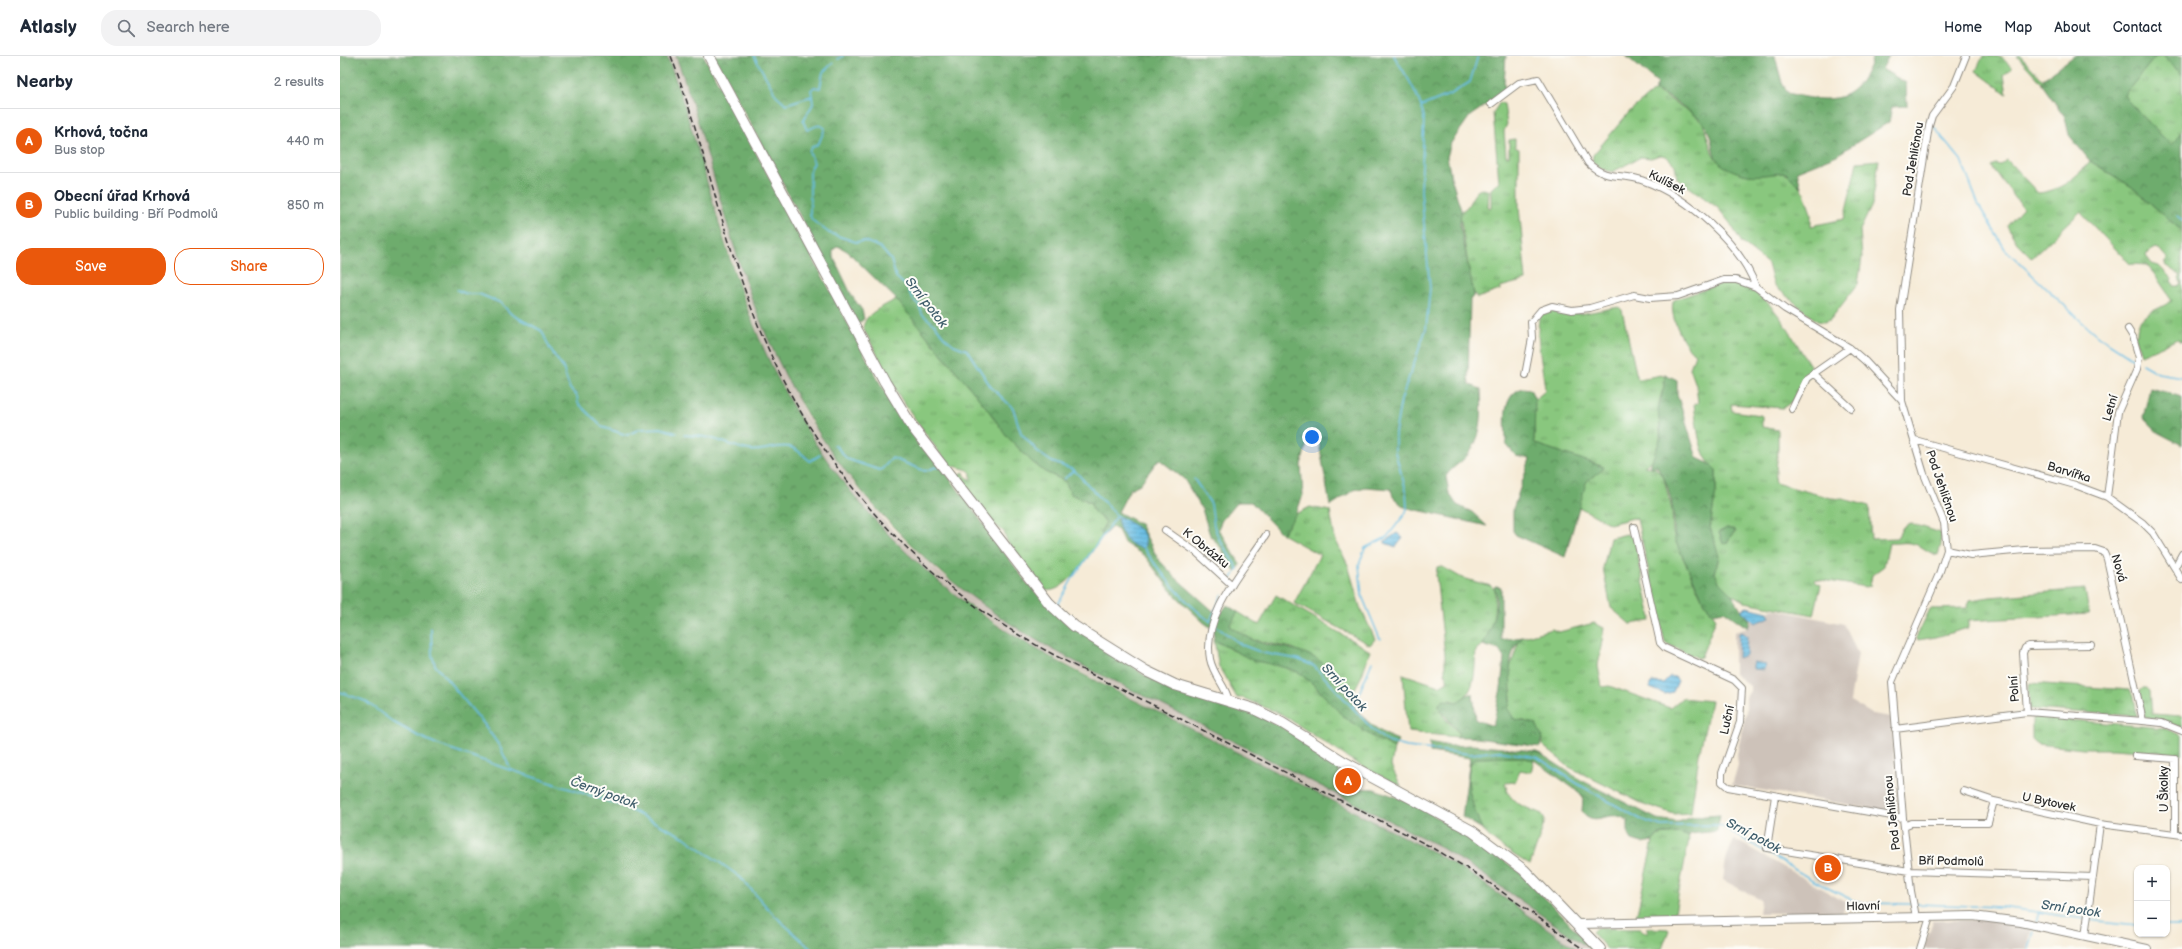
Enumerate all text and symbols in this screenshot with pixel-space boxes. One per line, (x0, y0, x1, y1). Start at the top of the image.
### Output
search box (101, 10, 381, 46)
text: Atlasly (20, 16, 77, 39)
icon: search (115, 17, 137, 39)
text: Search here (147, 18, 230, 37)
text: Home (1944, 19, 1982, 36)
text: Map (2004, 19, 2032, 36)
text: About (2054, 19, 2091, 36)
text: Contact (2113, 19, 2162, 36)
text: Nearby (16, 72, 73, 92)
text: 2 results (274, 74, 324, 90)
street label: Pod Jehličnou (1900, 121, 1927, 197)
text: Krhová, točna (54, 123, 148, 142)
text: A (25, 133, 33, 149)
text: 440 m (286, 133, 324, 149)
text: Bus stop (54, 142, 105, 158)
street label: Kulíšek (1646, 167, 1688, 198)
text: Obecní úřad Krhová (54, 187, 190, 206)
text: B (24, 197, 34, 213)
text: 850 m (287, 197, 324, 213)
text: Public building · Bří Podmolů (54, 206, 218, 222)
button: Save (16, 248, 166, 285)
button: Share (174, 248, 324, 285)
water label: Srní potok (902, 274, 951, 332)
street label: Letní (2099, 393, 2122, 423)
your location (1302, 427, 1322, 447)
street label: Pod Jehličnou (1922, 448, 1961, 524)
street label: Barvířka (2045, 459, 2093, 486)
street label: K Obrázku (1179, 525, 1232, 572)
street label: Nová (2107, 553, 2130, 584)
water label: Srní potok (1318, 660, 1371, 715)
street label: Polní (2006, 675, 2023, 703)
street label: Luční (1717, 704, 1738, 736)
street label: U Školky (2156, 765, 2172, 812)
pin: A (1335, 766, 1361, 796)
water label: Černý potok (568, 773, 640, 813)
street label: Pod Jehličnou (1881, 775, 1904, 851)
street label: U Bytovek (2021, 790, 2077, 815)
water label: Srní potok (1723, 815, 1784, 857)
pin: B (1815, 853, 1841, 883)
street label: Bří Podmolů (1918, 853, 1984, 870)
map controls (2134, 865, 2170, 937)
button: + (2134, 865, 2170, 901)
water label: Srní potok (2040, 897, 2102, 921)
street label: Hlavní (1846, 899, 1880, 914)
button: − (2134, 901, 2170, 937)

